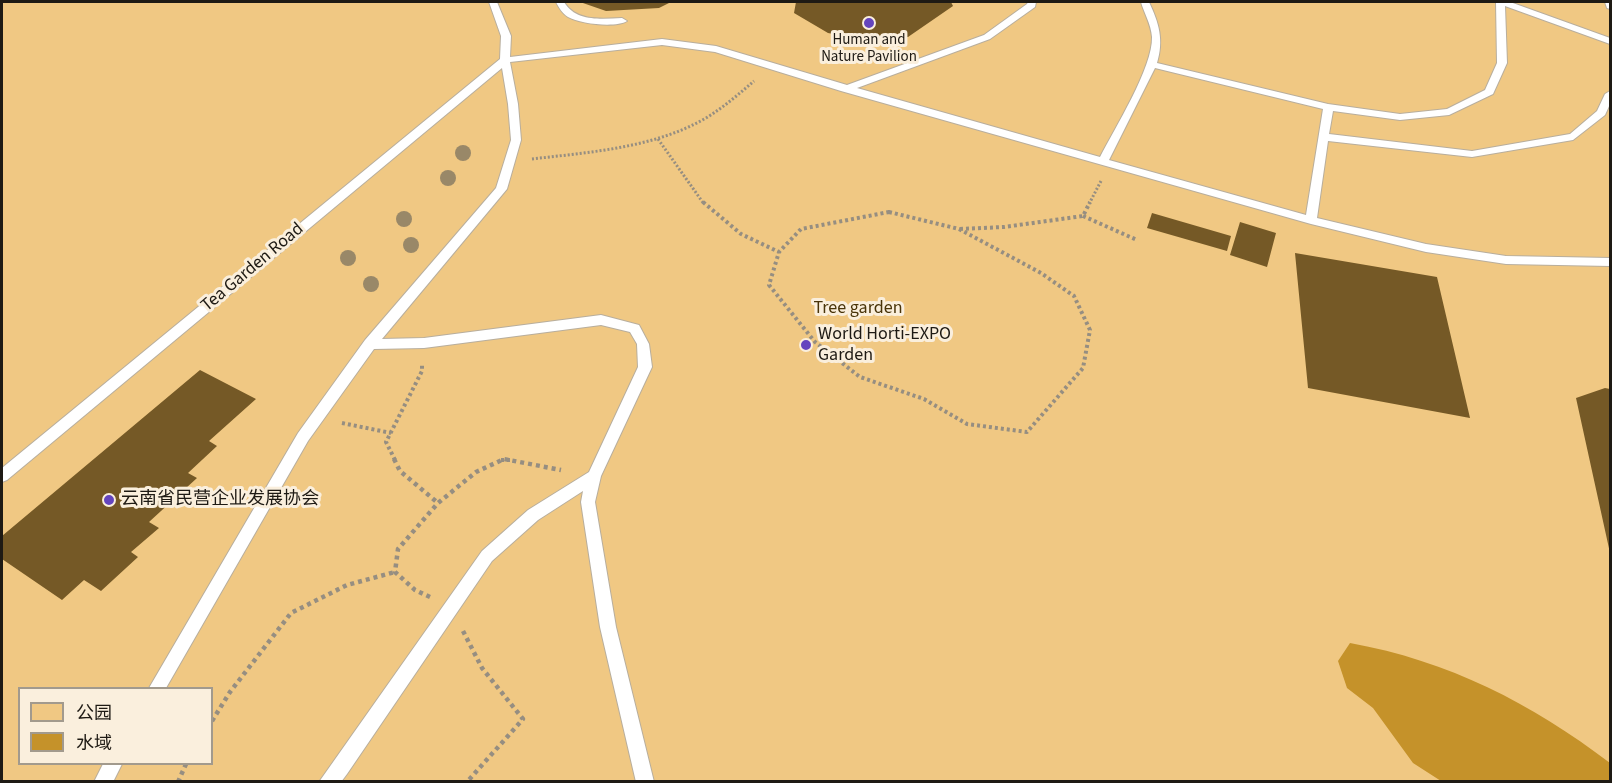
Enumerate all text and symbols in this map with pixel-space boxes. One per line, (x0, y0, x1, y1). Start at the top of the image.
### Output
marker: Human and Nature Pavilion (862, 16, 876, 30)
place label: Human and Nature Pavilion (821, 32, 917, 67)
street label: Tea Garden Road (197, 219, 309, 317)
park label: Tree garden (813, 298, 903, 320)
place label: World Horti-EXPO Garden (818, 324, 951, 366)
marker: World Horti-EXPO Garden (799, 338, 813, 352)
place label: 云南省民营企业发展协会 (121, 489, 319, 511)
marker: 云南省民营企业发展协会 (102, 493, 116, 507)
legend (18, 687, 213, 765)
text: 公园 (76, 701, 112, 726)
text: 水域 (76, 731, 112, 756)

